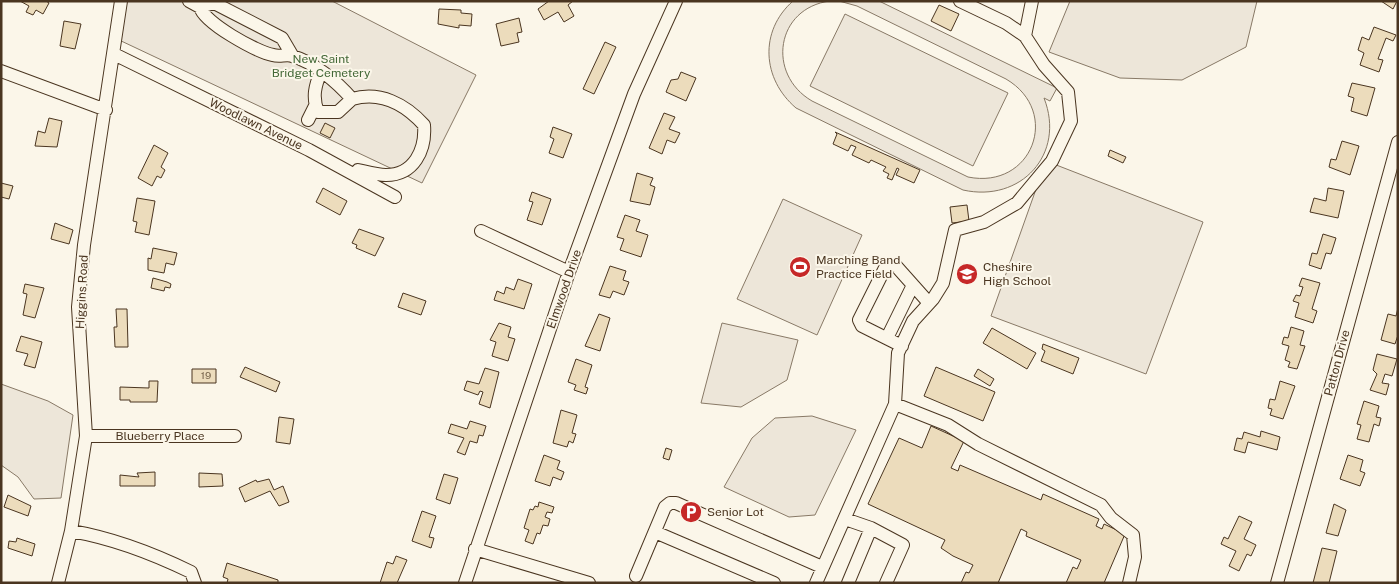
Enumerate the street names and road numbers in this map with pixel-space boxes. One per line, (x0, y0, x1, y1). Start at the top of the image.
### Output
street label: Woodlawn Avenue (207, 95, 305, 153)
street label: Elmwood Drive (544, 247, 584, 330)
street label: Higgins Road (73, 255, 91, 329)
street label: Patton Drive (1321, 328, 1353, 398)
street label: Blueberry Place (115, 429, 205, 443)

